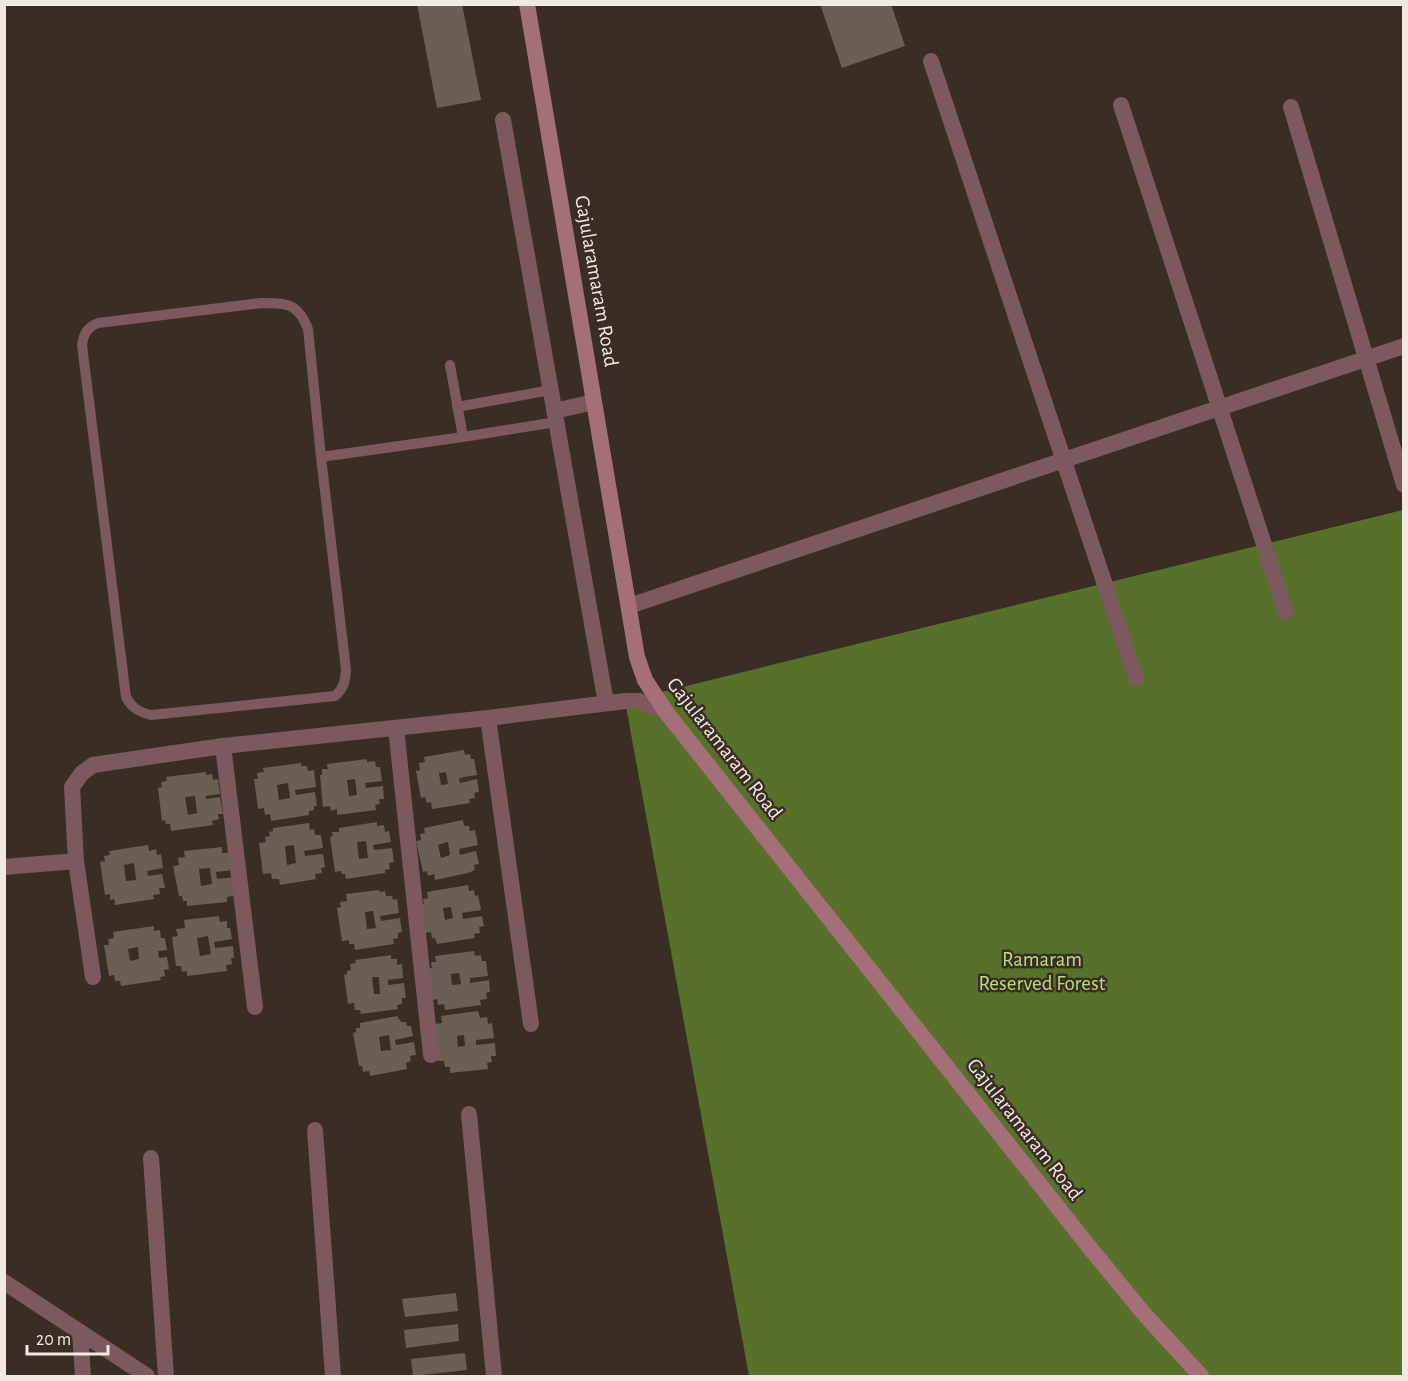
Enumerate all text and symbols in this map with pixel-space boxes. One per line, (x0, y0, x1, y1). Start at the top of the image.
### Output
street label: Gajularamaram Road (571, 194, 622, 368)
street label: Gajularamaram Road (663, 673, 786, 823)
park label: Ramaram Reserved Forest (978, 949, 1106, 994)
street label: Gajularamaram Road (963, 1054, 1086, 1204)
scale bar (27, 1318, 108, 1356)
text: 20 m (36, 1331, 71, 1349)

